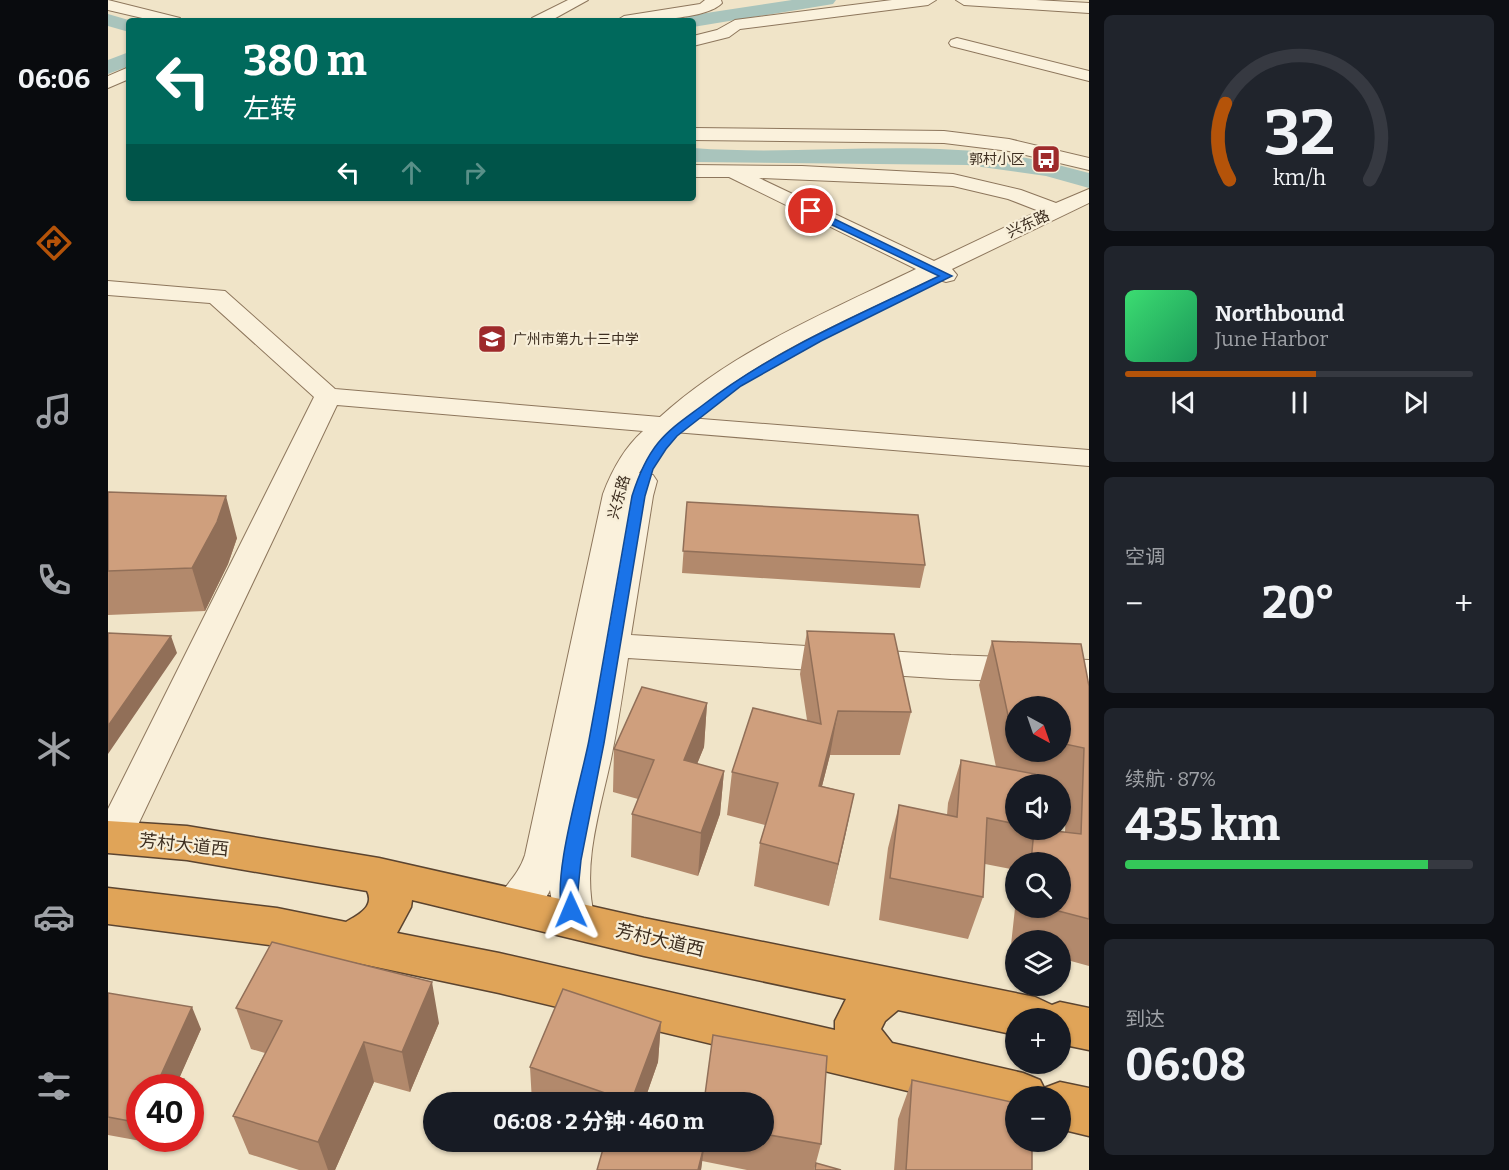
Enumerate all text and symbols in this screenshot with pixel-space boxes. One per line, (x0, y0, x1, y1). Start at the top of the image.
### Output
text: 380 m (243, 36, 367, 86)
icon: left (144, 42, 222, 120)
text: 06:06 (18, 63, 90, 95)
text: 左转 (243, 93, 297, 125)
text: 32 (1263, 96, 1335, 171)
bus stop icon: 郭村小区 (1030, 143, 1062, 175)
place label: 郭村小区 (969, 151, 1025, 168)
icon: left (332, 156, 365, 189)
icon: ahead (395, 156, 428, 189)
icon: right (458, 156, 491, 189)
text: km/h (1272, 165, 1326, 191)
pin (785, 185, 836, 236)
icon: arrive (794, 194, 827, 227)
street label: 兴东路 (1004, 206, 1052, 242)
icon: directions (33, 222, 75, 264)
text: Northbound (1215, 300, 1344, 327)
school or university icon: 广州市第九十三中学 (476, 323, 508, 355)
text: June Harbor (1215, 327, 1328, 351)
place label: 广州市第九十三中学 (513, 331, 639, 348)
icon: previous (1167, 386, 1200, 419)
icon: pause (1283, 386, 1316, 419)
icon: next (1399, 386, 1432, 419)
icon: music (33, 390, 75, 432)
street label: 兴东路 (604, 473, 634, 521)
text: 空调 (1125, 545, 1165, 569)
icon: phone (33, 559, 75, 601)
text: 20° (1262, 576, 1335, 630)
text: − (1125, 584, 1143, 624)
text: + (1454, 584, 1473, 624)
north arrow (1005, 696, 1071, 762)
map controls (1005, 696, 1071, 1152)
icon: climate (33, 728, 75, 770)
text: 续航 · 87% (1125, 767, 1216, 791)
button: sound (1005, 774, 1071, 840)
text: 435 km (1125, 798, 1280, 852)
street label: 芳村大道西 (138, 829, 230, 861)
button: search (1005, 852, 1071, 918)
position arrow (539, 878, 603, 942)
icon: car (33, 896, 75, 938)
street label: 芳村大道西 (614, 919, 706, 961)
button: layers (1005, 930, 1071, 996)
text: 到达 (1125, 1007, 1165, 1031)
button: + (1005, 1008, 1071, 1074)
text: 06:08 (1125, 1038, 1246, 1092)
icon: filters (33, 1065, 75, 1107)
speed limit sign: 40 (126, 1074, 204, 1152)
button: − (1005, 1086, 1071, 1152)
text: 06:08 · 2 分钟 · 460 m (493, 1108, 704, 1135)

